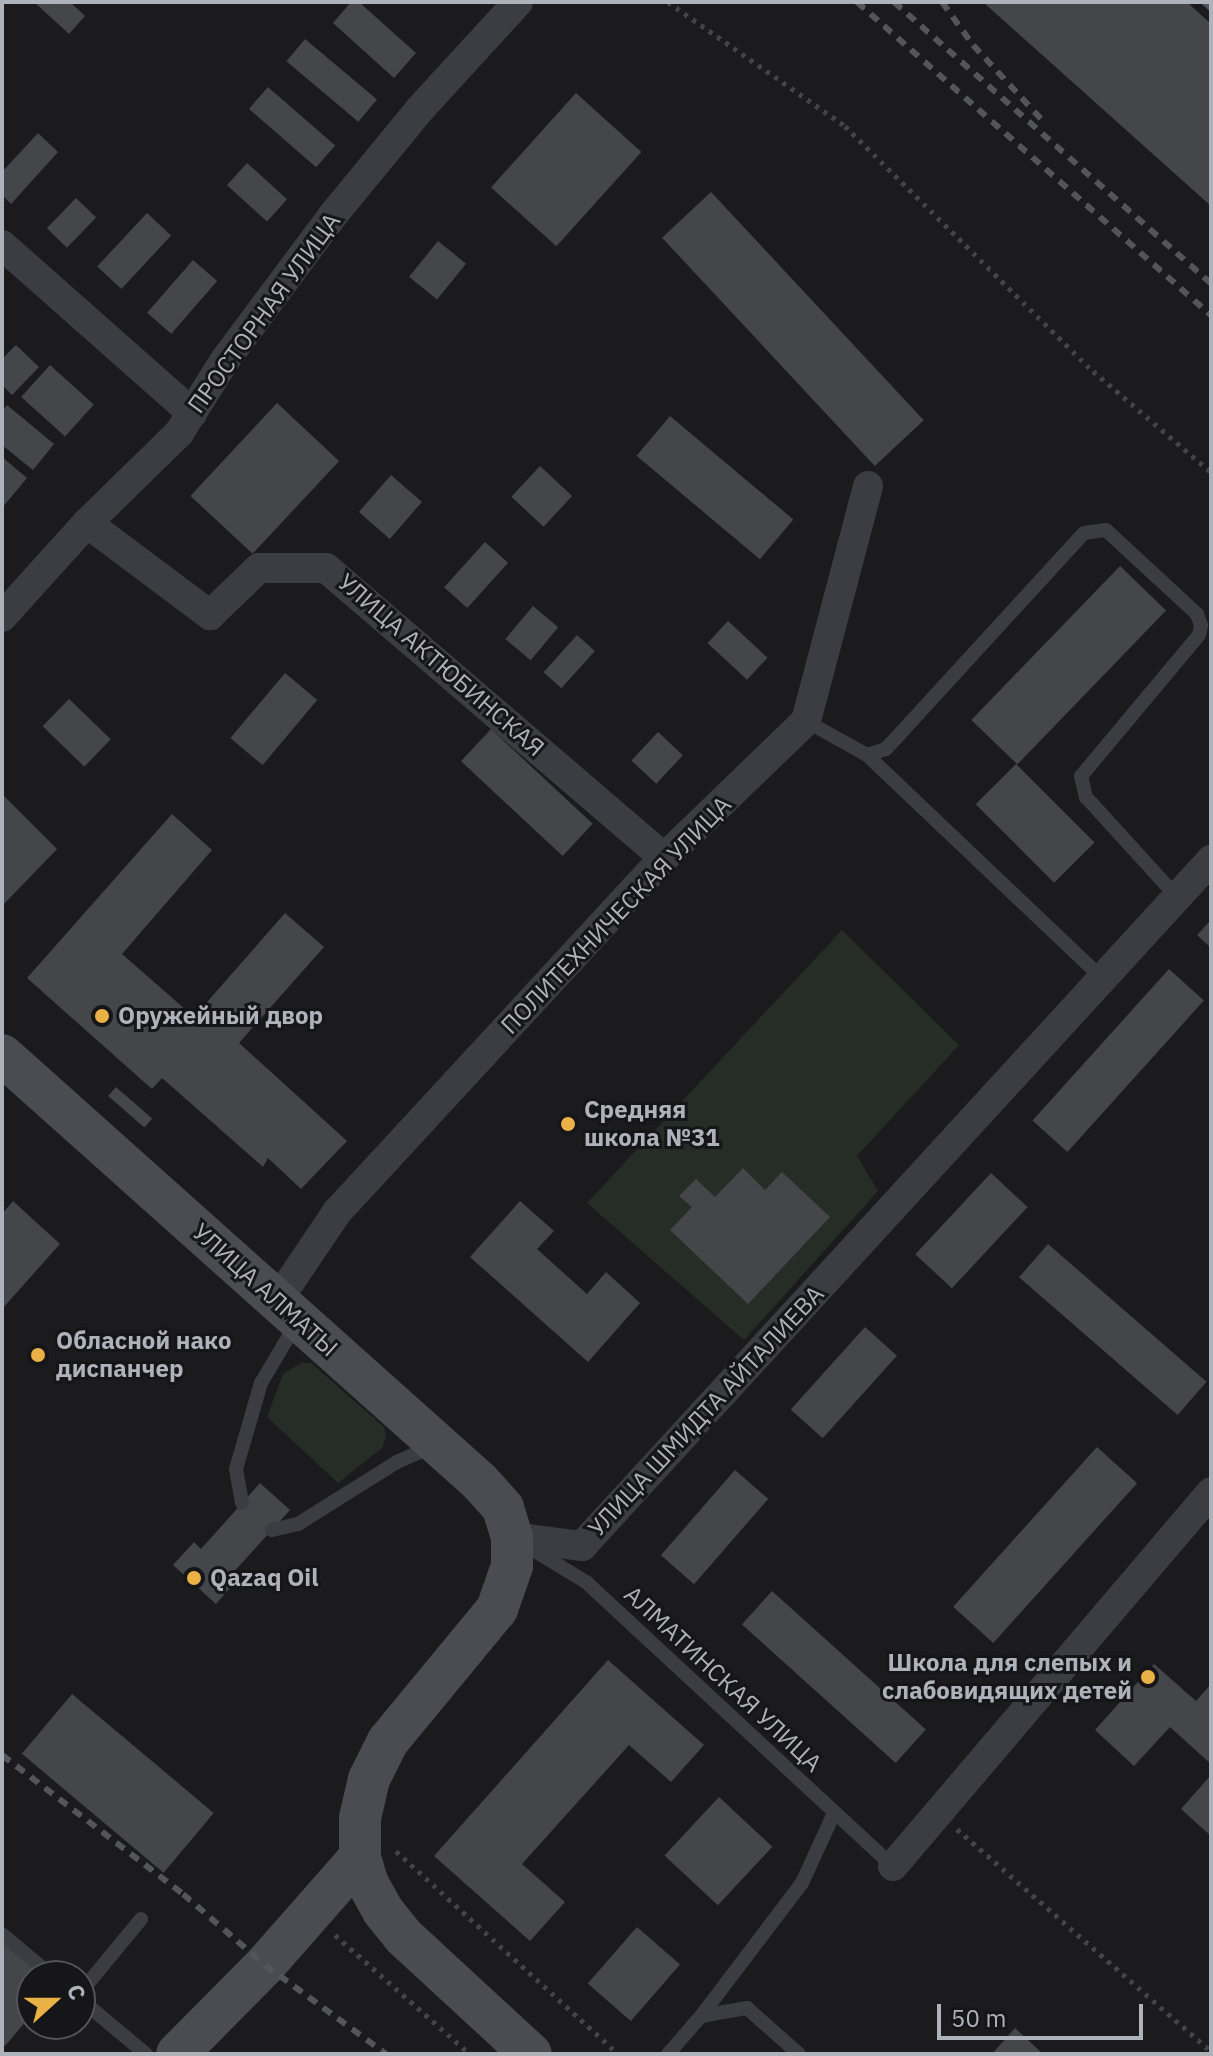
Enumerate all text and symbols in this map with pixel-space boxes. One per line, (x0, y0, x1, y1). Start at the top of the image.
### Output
street label: ПРОСТОРНАЯ УЛИЦА (182, 207, 346, 419)
street label: УЛИЦА АКТЮБИНСКАЯ (332, 568, 550, 762)
street label: ПОЛИТЕХНИЧЕСКАЯ УЛИЦА (495, 790, 737, 1040)
place label: Оружейный двор (118, 1002, 323, 1030)
marker: Оружейный двор (93, 1007, 111, 1025)
place label: Средняя школа №31 (584, 1096, 720, 1152)
marker: Средняя школа №31 (559, 1115, 577, 1133)
street label: УЛИЦА АЛМАТЫ (187, 1217, 343, 1363)
street label: УЛИЦА ШМИДТА АЙТАЛИЕВА (582, 1280, 830, 1542)
place label: Обласной нако диспанчер (56, 1327, 232, 1383)
marker: Обласной нако диспанчер (27, 1344, 49, 1366)
place label: Qazaq Oil (210, 1564, 318, 1592)
marker: Qazaq Oil (185, 1569, 203, 1587)
street label: АЛМАТИНСКАЯ УЛИЦА (618, 1580, 828, 1778)
place label: Школа для слепых и слабовидящих детей (882, 1649, 1132, 1705)
marker: Школа для слепых и слабовидящих детей (1139, 1668, 1157, 1686)
north arrow (16, 1960, 96, 2040)
text: С (61, 1980, 93, 2004)
scale bar (941, 1988, 1147, 2038)
text: 50 m (951, 2002, 1006, 2034)

